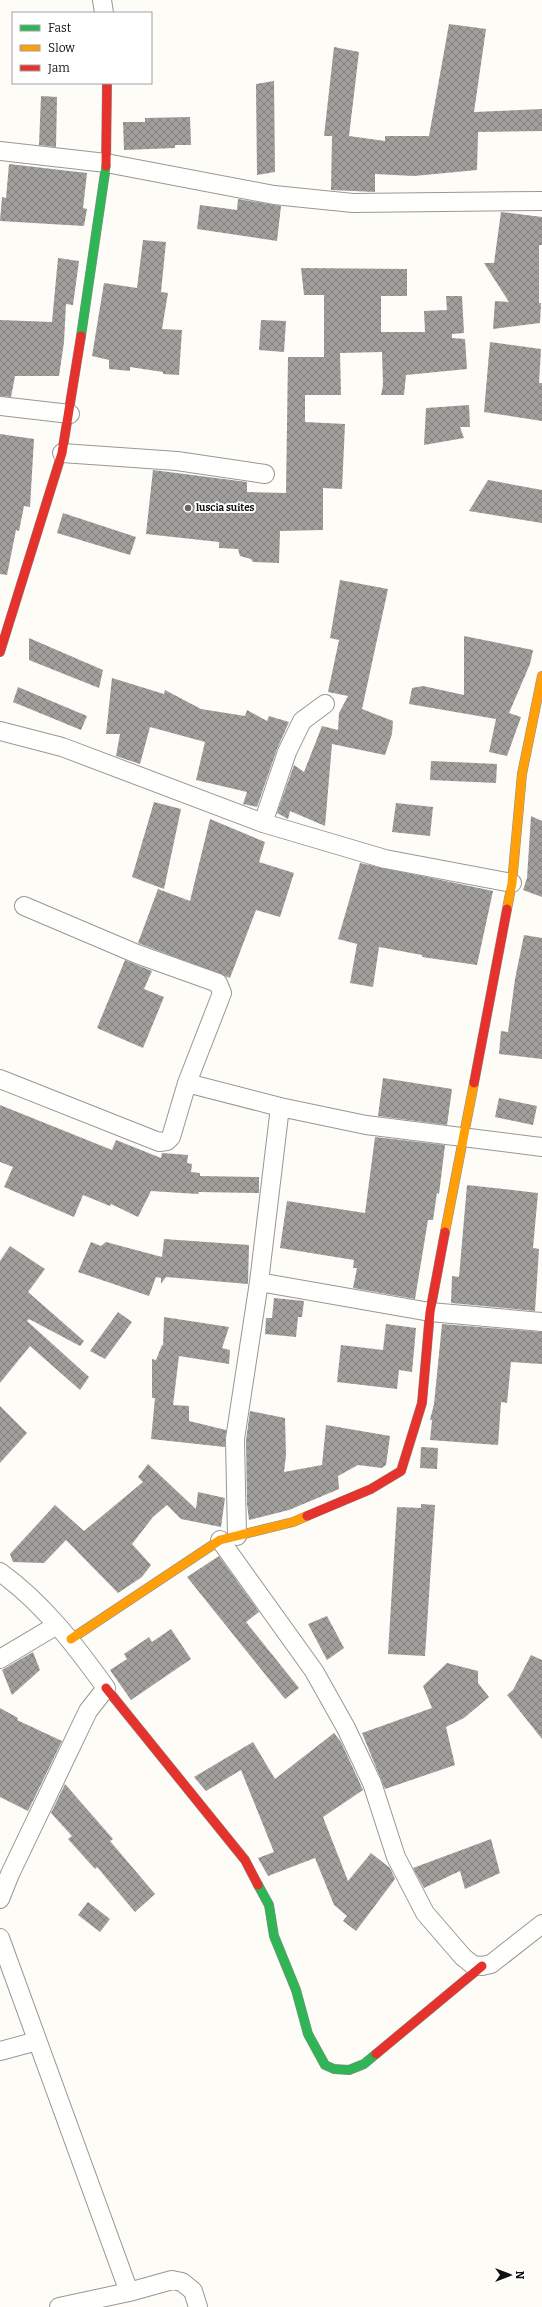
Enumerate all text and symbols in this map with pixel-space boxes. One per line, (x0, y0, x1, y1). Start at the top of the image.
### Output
legend (12, 12, 152, 84)
text: Fast (48, 21, 72, 35)
text: Slow (48, 41, 75, 55)
text: Jam (47, 61, 70, 75)
place label: luscia suites (196, 502, 255, 514)
marker: luscia suites (183, 503, 193, 513)
north arrow (490, 2255, 530, 2295)
text: N (513, 2271, 526, 2280)

